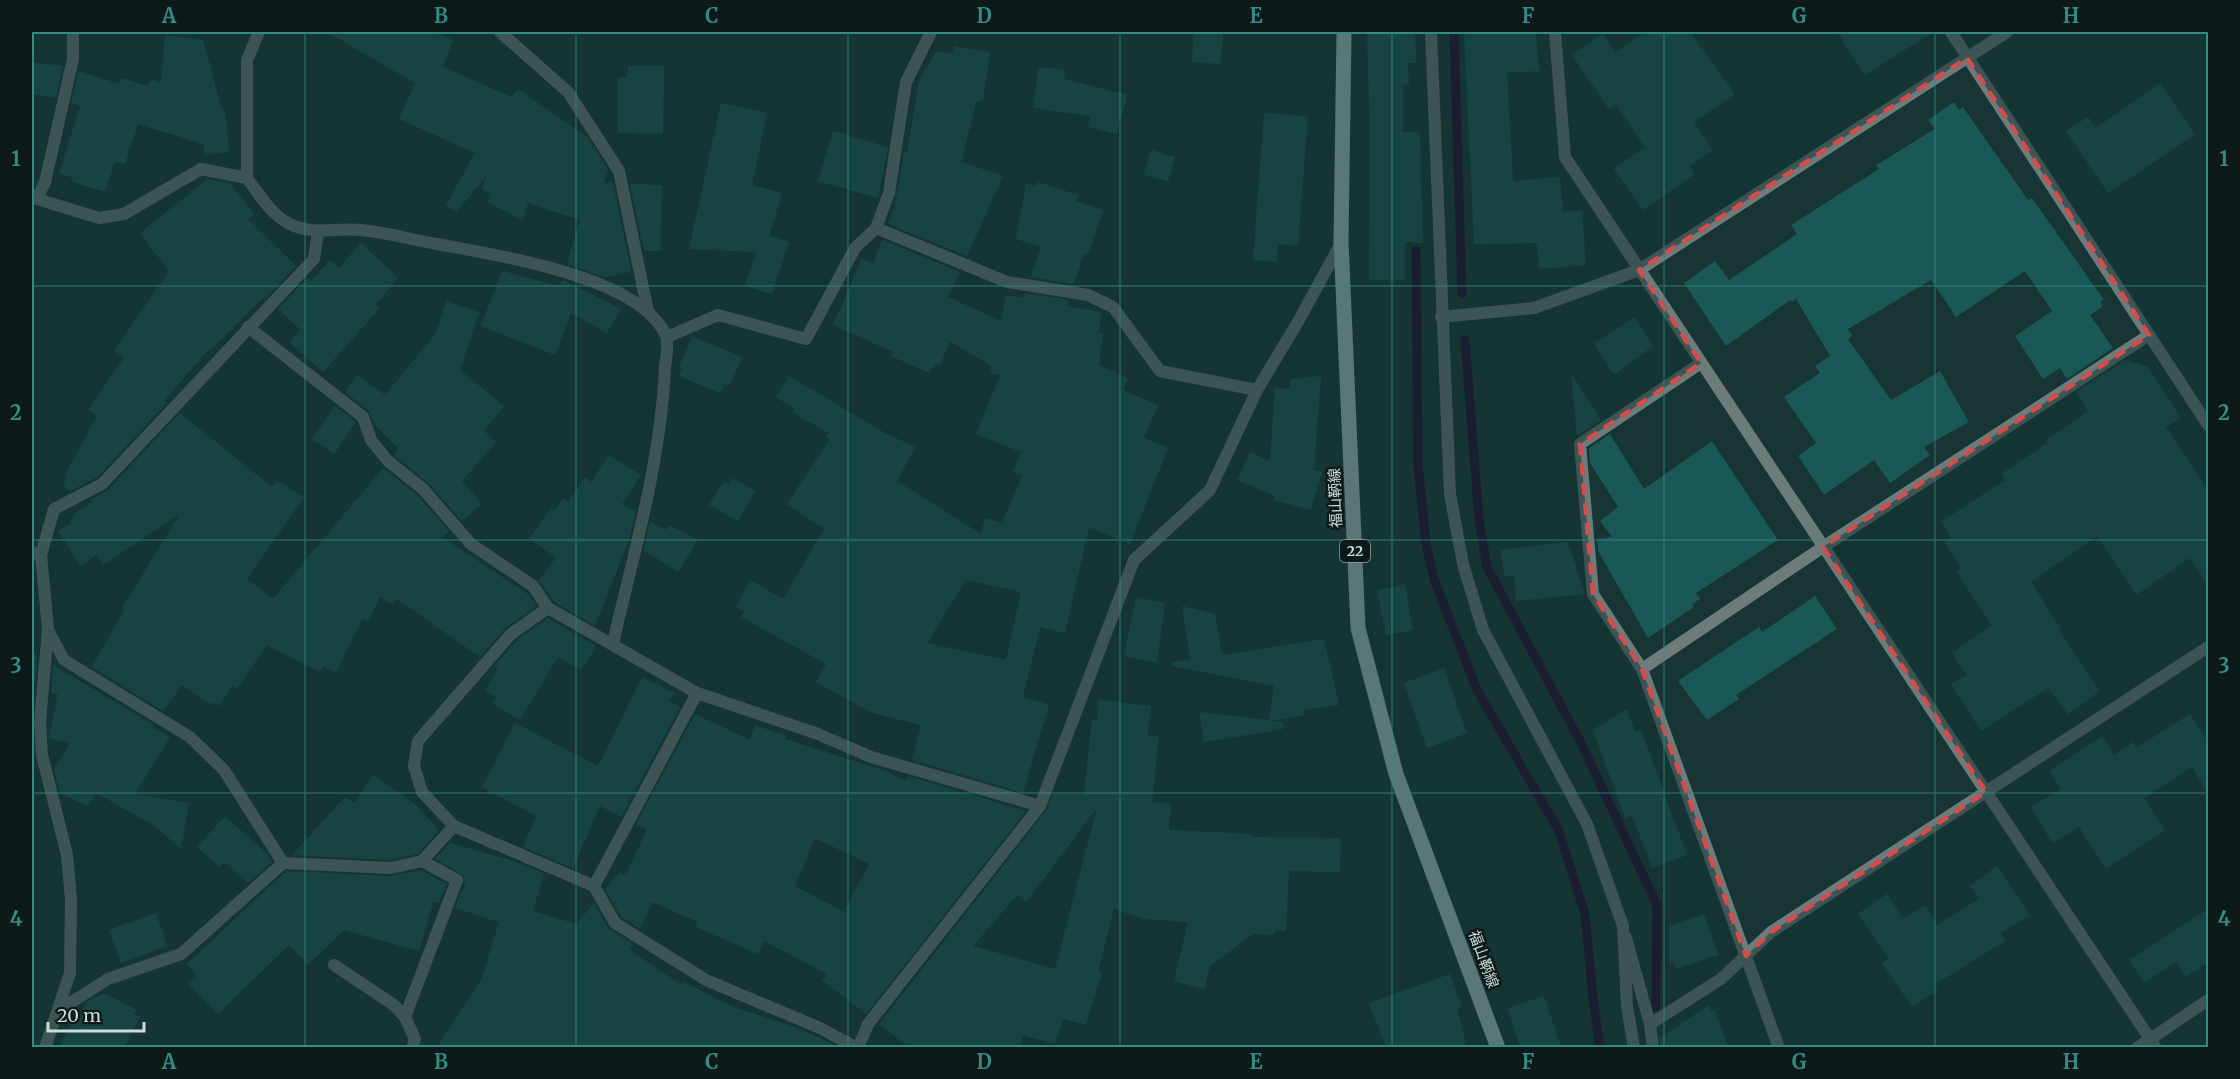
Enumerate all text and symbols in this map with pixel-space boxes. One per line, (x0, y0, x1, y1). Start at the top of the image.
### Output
text: A (161, 3, 177, 28)
text: B (434, 3, 448, 28)
text: C (705, 3, 719, 28)
text: D (976, 3, 992, 28)
text: E (1249, 3, 1263, 28)
text: F (1522, 3, 1535, 28)
text: G (1792, 3, 1807, 28)
text: H (2063, 3, 2079, 28)
text: 1 (11, 146, 21, 171)
text: 1 (2219, 146, 2229, 171)
text: 2 (10, 400, 22, 425)
text: 2 (2218, 400, 2230, 425)
street label: 福山鞆線 (1324, 468, 1346, 528)
road number: 22 (1340, 540, 1370, 562)
text: 3 (10, 653, 22, 678)
text: 3 (2218, 653, 2230, 678)
text: 4 (10, 906, 23, 931)
text: 4 (2218, 906, 2231, 931)
street label: 福山鞆線 (1465, 928, 1503, 990)
scale bar (48, 995, 144, 1033)
text: 20 m (57, 1004, 101, 1027)
text: A (161, 1049, 177, 1074)
text: B (434, 1049, 448, 1074)
text: C (705, 1049, 719, 1074)
text: D (976, 1049, 992, 1074)
text: E (1249, 1049, 1263, 1074)
text: F (1522, 1049, 1535, 1074)
text: G (1792, 1049, 1807, 1074)
text: H (2063, 1049, 2079, 1074)

